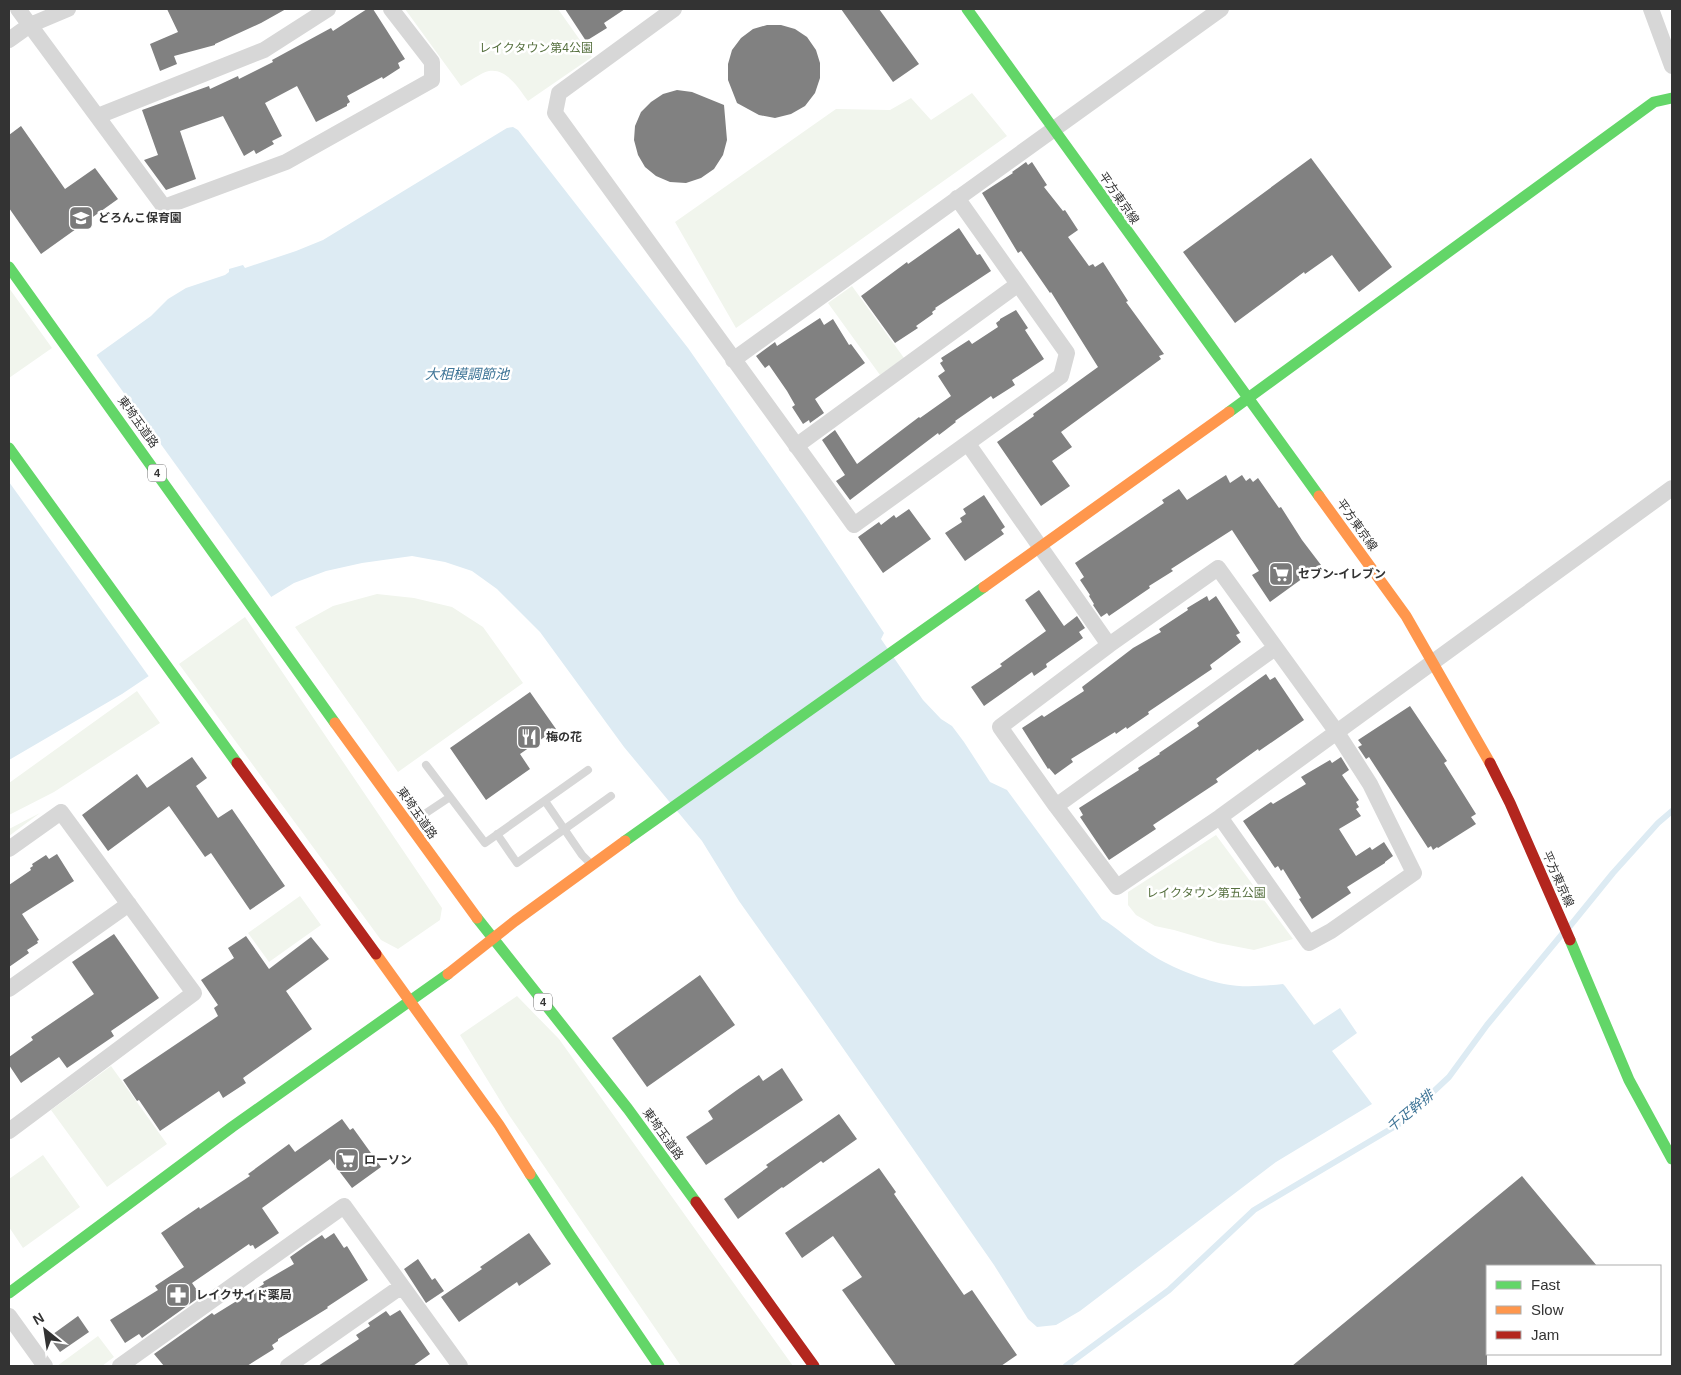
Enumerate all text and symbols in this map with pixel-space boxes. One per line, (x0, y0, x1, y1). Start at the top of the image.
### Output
park label: レイクタウン第4公園 (479, 41, 593, 55)
street label: 平方東京線 (1096, 169, 1142, 227)
school or university icon: どろんこ保育園 (68, 205, 94, 231)
place label: どろんこ保育園 (98, 211, 182, 225)
water label: 大相模調節池 (425, 366, 511, 382)
street label: 東埼玉道路 (115, 394, 161, 450)
road number: 4 (148, 464, 166, 482)
street label: 平方東京線 (1334, 497, 1380, 553)
supermarket icon: セブン-イレブン (1268, 561, 1294, 587)
place label: セブン-イレブン (1298, 567, 1386, 581)
restaurant icon: 梅の花 (516, 724, 542, 750)
place label: 梅の花 (546, 730, 582, 744)
street label: 東埼玉道路 (394, 784, 440, 842)
street label: 平方東京線 (1539, 849, 1577, 909)
park label: レイクタウン第五公園 (1146, 886, 1266, 900)
road number: 4 (534, 994, 552, 1010)
water label: 千疋幹排 (1383, 1086, 1438, 1135)
street label: 東埼玉道路 (640, 1106, 686, 1162)
supermarket icon: ローソン (334, 1147, 360, 1173)
place label: ローソン (364, 1153, 412, 1167)
legend (1486, 1265, 1661, 1355)
text: Fast (1531, 1276, 1561, 1293)
pharmacy icon: レイクサイド薬局 (165, 1282, 191, 1308)
place label: レイクサイド薬局 (196, 1288, 292, 1302)
text: Slow (1531, 1301, 1564, 1318)
north arrow (20, 1305, 70, 1355)
text: N (30, 1309, 47, 1328)
text: Jam (1531, 1326, 1559, 1343)

